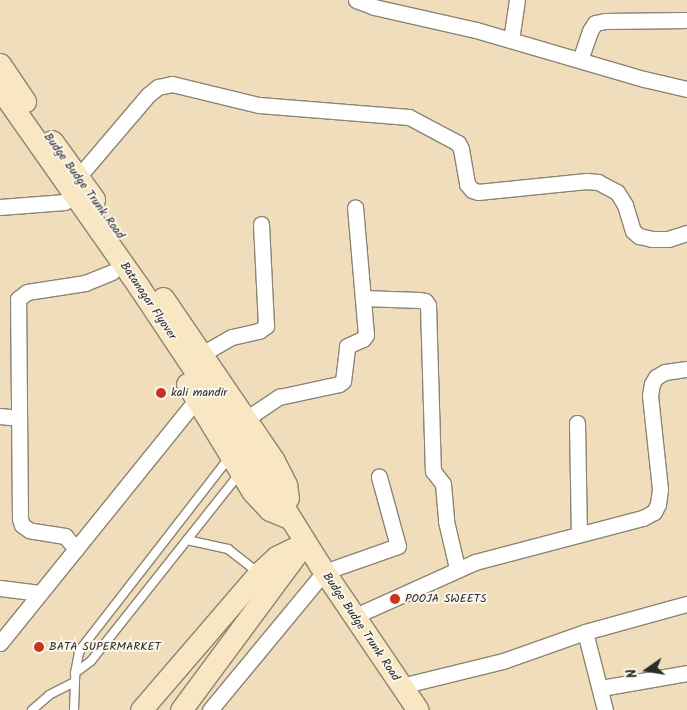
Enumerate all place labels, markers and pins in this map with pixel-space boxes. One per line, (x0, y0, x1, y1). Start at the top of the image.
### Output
place label: kali mandir (171, 386, 227, 400)
marker: kali mandir (155, 387, 167, 399)
place label: POOJA SWEETS (405, 592, 487, 606)
marker: POOJA SWEETS (389, 593, 401, 605)
place label: BATA SUPERMARKET (49, 640, 161, 654)
marker: BATA SUPERMARKET (33, 641, 45, 653)

